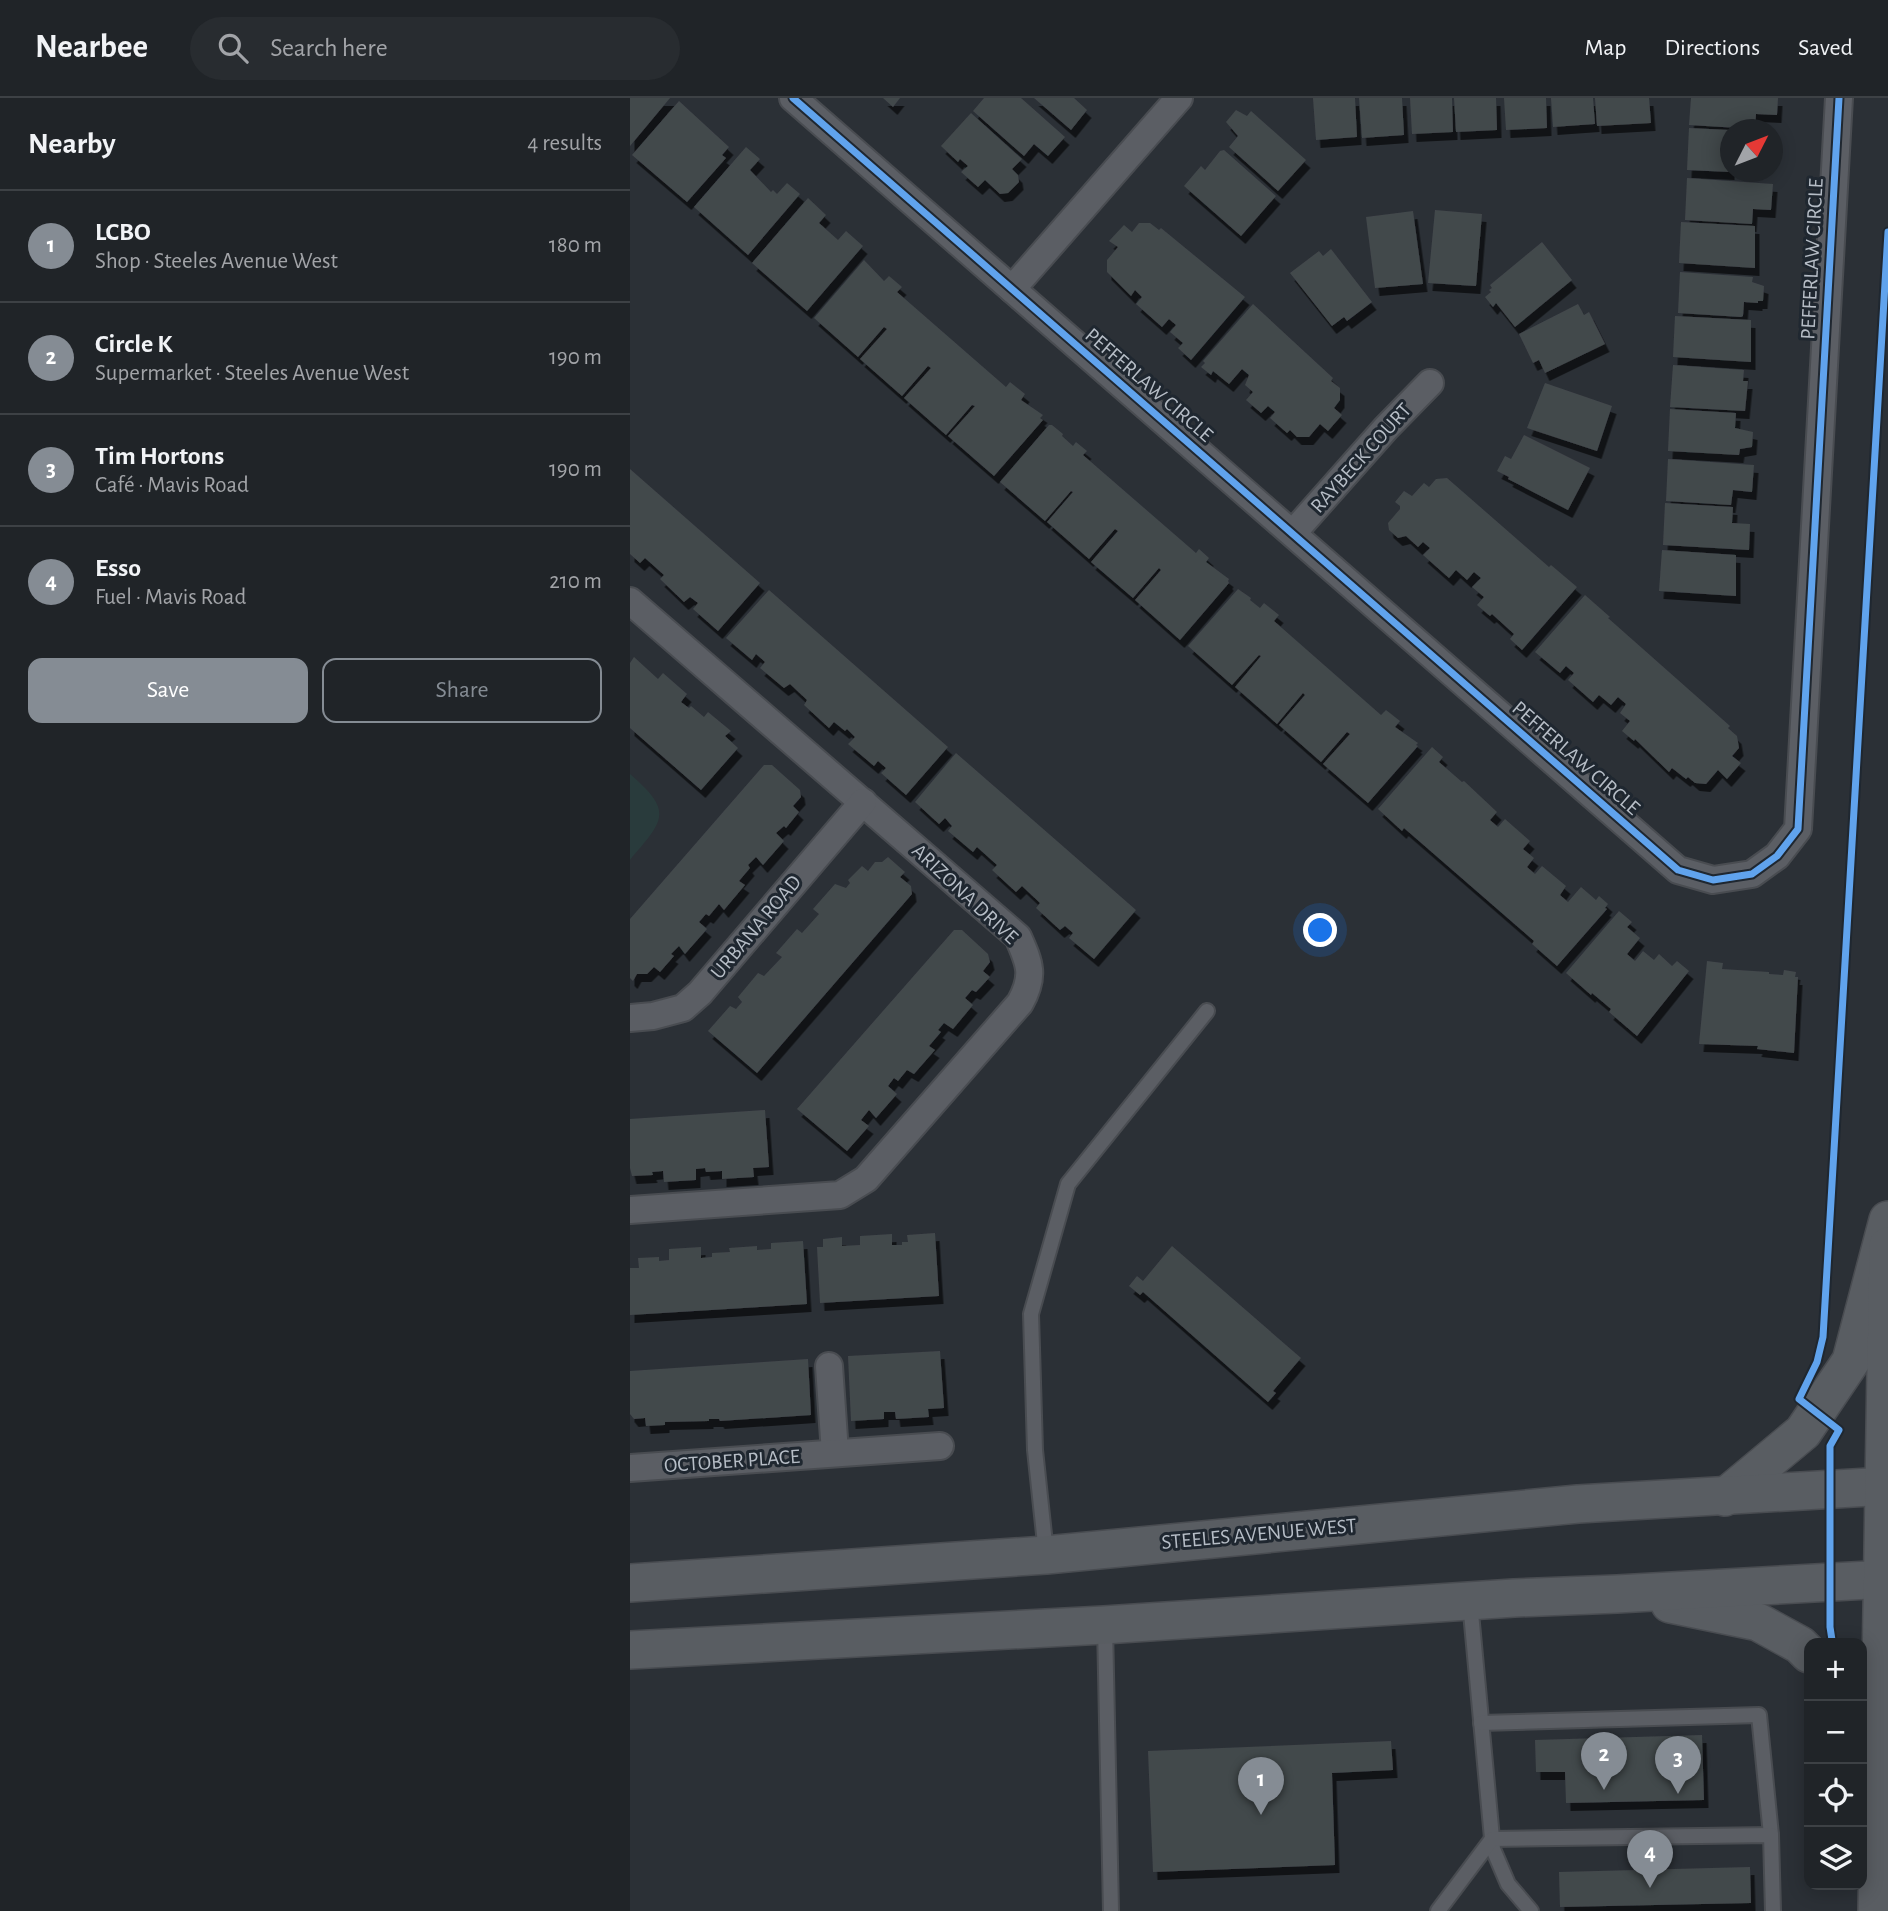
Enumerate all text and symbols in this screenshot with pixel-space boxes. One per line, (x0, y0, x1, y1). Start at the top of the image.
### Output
search box (190, 17, 680, 80)
icon: search (214, 29, 252, 67)
text: Nearbee (35, 31, 148, 64)
text: Search here (270, 35, 388, 61)
text: Map (1584, 36, 1626, 60)
text: Directions (1664, 36, 1760, 60)
text: Saved (1798, 36, 1853, 60)
north arrow (1720, 119, 1783, 182)
text: Nearby (28, 129, 116, 159)
text: 4 results (527, 132, 602, 155)
street label: PEFFERLAW CIRCLE (1797, 178, 1827, 340)
text: LCBO (95, 219, 151, 245)
text: 1 (47, 234, 55, 257)
text: 180 m (549, 234, 602, 257)
text: Shop · Steeles Avenue West (95, 250, 338, 273)
street label: PEFFERLAW CIRCLE (1081, 324, 1217, 446)
text: Circle K (95, 331, 172, 357)
text: 2 (46, 346, 56, 369)
text: 190 m (549, 346, 602, 369)
text: Supermarket · Steeles Avenue West (95, 362, 409, 385)
street label: RAYBECK COURT (1307, 399, 1415, 517)
text: Tim Hortons (95, 443, 224, 469)
text: 3 (46, 458, 56, 481)
text: 190 m (549, 458, 602, 481)
text: Café · Mavis Road (95, 474, 249, 497)
text: Esso (95, 555, 141, 581)
text: 4 (45, 570, 57, 593)
text: 210 m (549, 570, 602, 593)
text: Fuel · Mavis Road (95, 586, 246, 609)
button: Save (28, 658, 308, 723)
button: Share (322, 658, 602, 723)
street label: PEFFERLAW CIRCLE (1508, 697, 1644, 819)
street label: ARIZONA DRIVE (908, 840, 1022, 948)
street label: URBANA ROAD (707, 871, 805, 983)
your location (1303, 913, 1337, 947)
street label: OCTOBER PLACE (663, 1446, 801, 1476)
street label: STEELES AVENUE WEST (1161, 1515, 1357, 1553)
map controls (1804, 1638, 1867, 1890)
button: + (1804, 1638, 1867, 1701)
button: − (1804, 1701, 1867, 1764)
pin: 2 (1581, 1732, 1627, 1790)
pin: 3 (1655, 1736, 1701, 1794)
pin: 1 (1238, 1757, 1284, 1815)
button: locate (1804, 1764, 1867, 1827)
button: layers (1804, 1827, 1867, 1890)
pin: 4 (1627, 1830, 1673, 1888)

